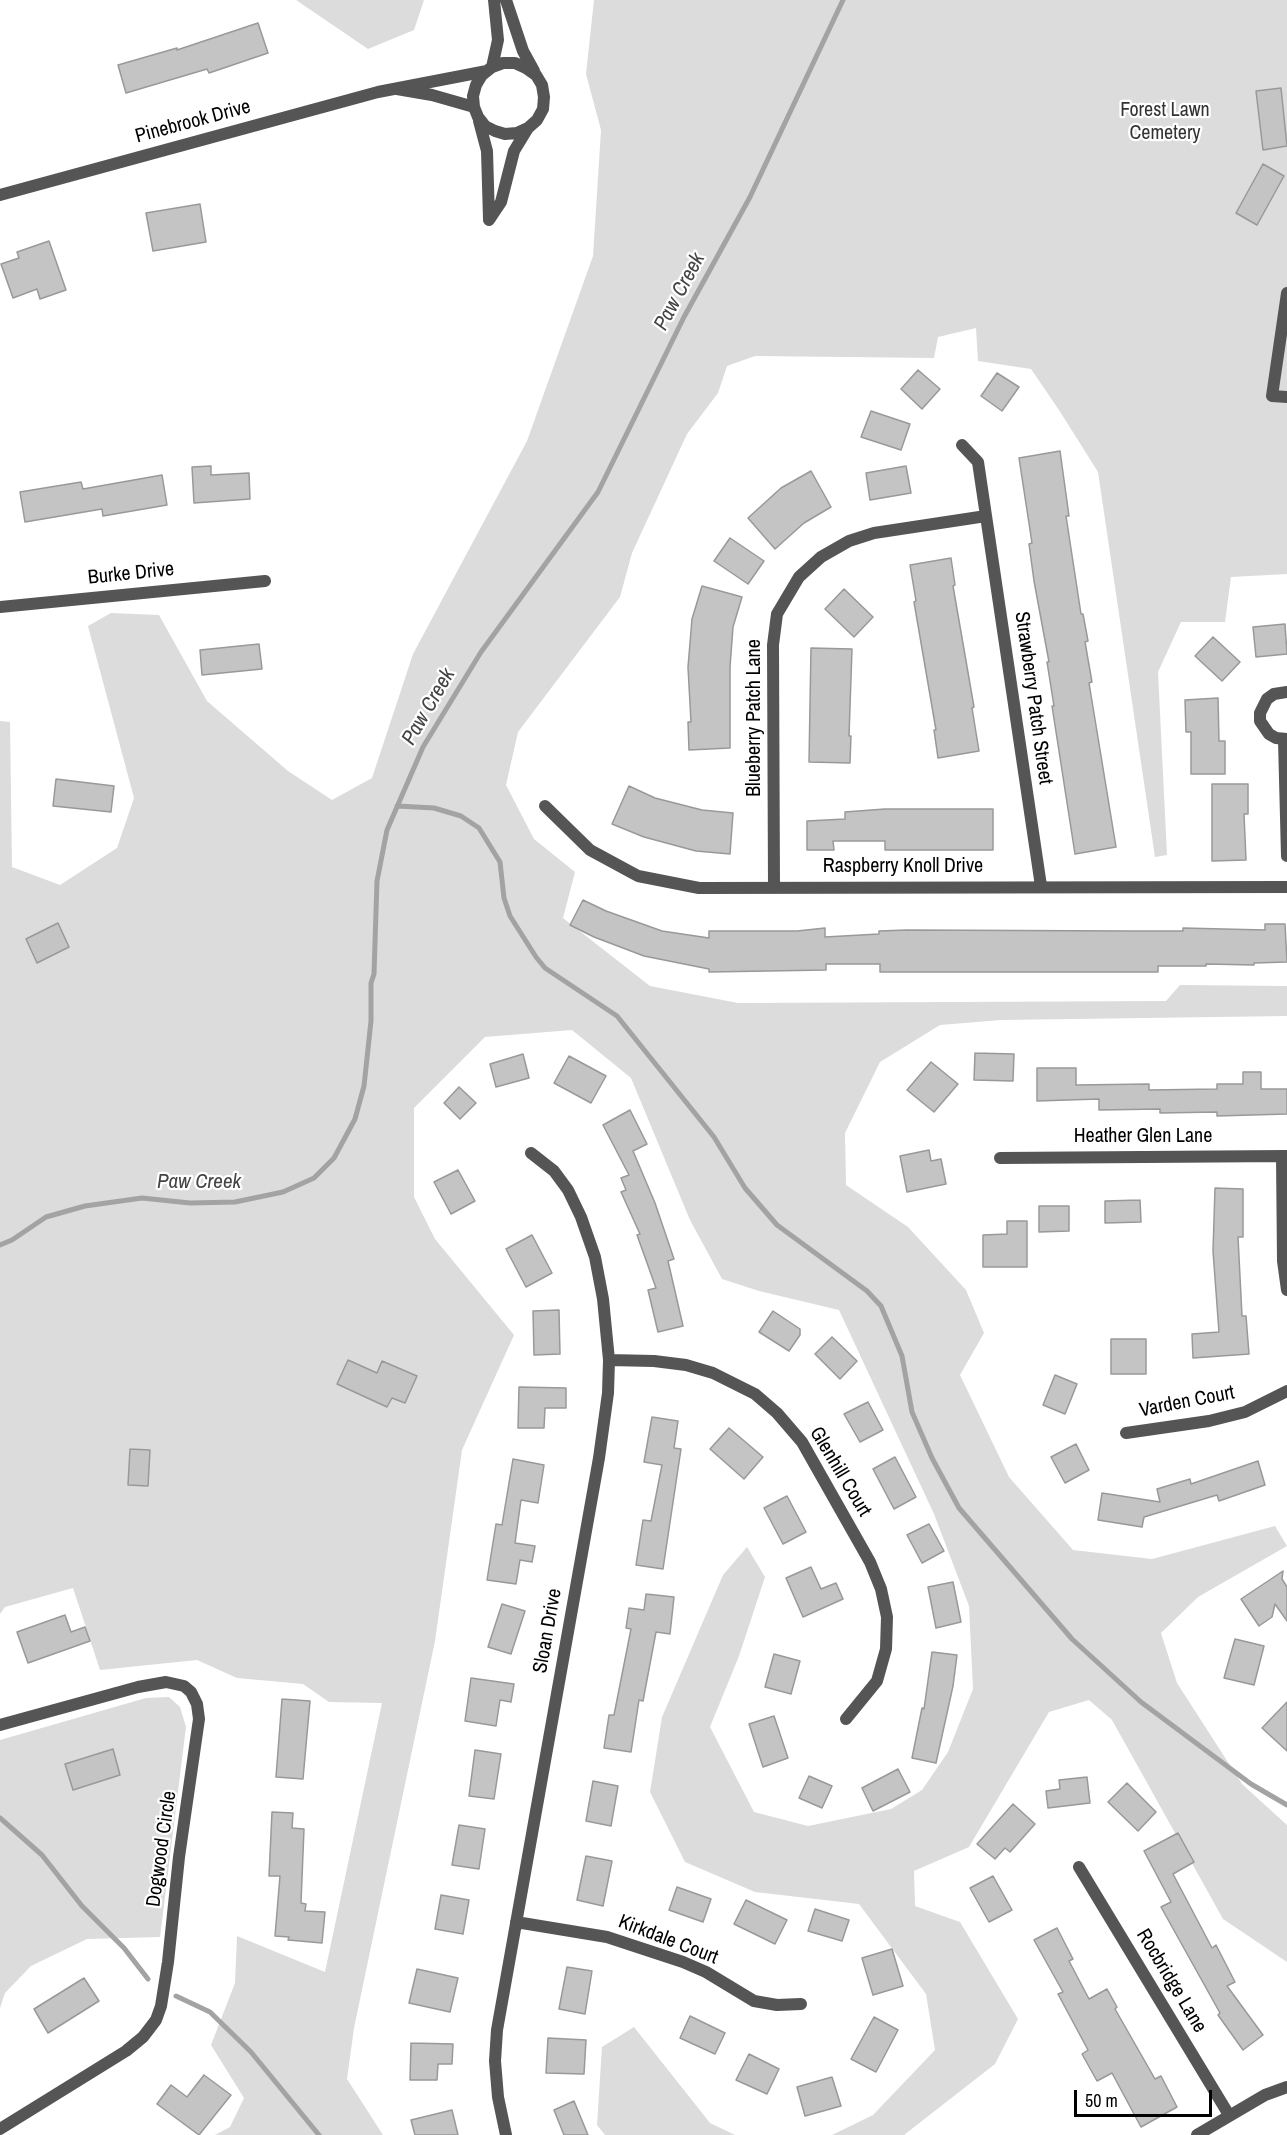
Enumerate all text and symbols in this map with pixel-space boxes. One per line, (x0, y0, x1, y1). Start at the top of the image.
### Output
street label: Pinebrook Drive (133, 95, 253, 149)
park label: Forest Lawn Cemetery (1120, 99, 1210, 146)
water label: Paw Creek (649, 249, 711, 335)
street label: Burke Drive (87, 558, 175, 590)
street label: Strawberry Patch Street (1009, 610, 1057, 786)
street label: Blueberry Patch Lane (743, 639, 767, 797)
water label: Paw Creek (397, 664, 461, 750)
street label: Raspberry Knoll Drive (823, 855, 983, 879)
street label: Heather Glen Lane (1074, 1125, 1212, 1149)
water label: Paw Creek (157, 1169, 241, 1195)
street label: Varden Court (1137, 1381, 1237, 1423)
street label: Glenhill Court (804, 1423, 876, 1521)
street label: Sloan Drive (529, 1587, 567, 1675)
street label: Dogwood Circle (142, 1790, 182, 1908)
street label: Kirkdale Court (615, 1910, 721, 1970)
street label: Rocbridge Lane (1131, 1925, 1211, 2037)
scale bar (1077, 2078, 1215, 2116)
text: 50 m (1085, 2088, 1118, 2113)

